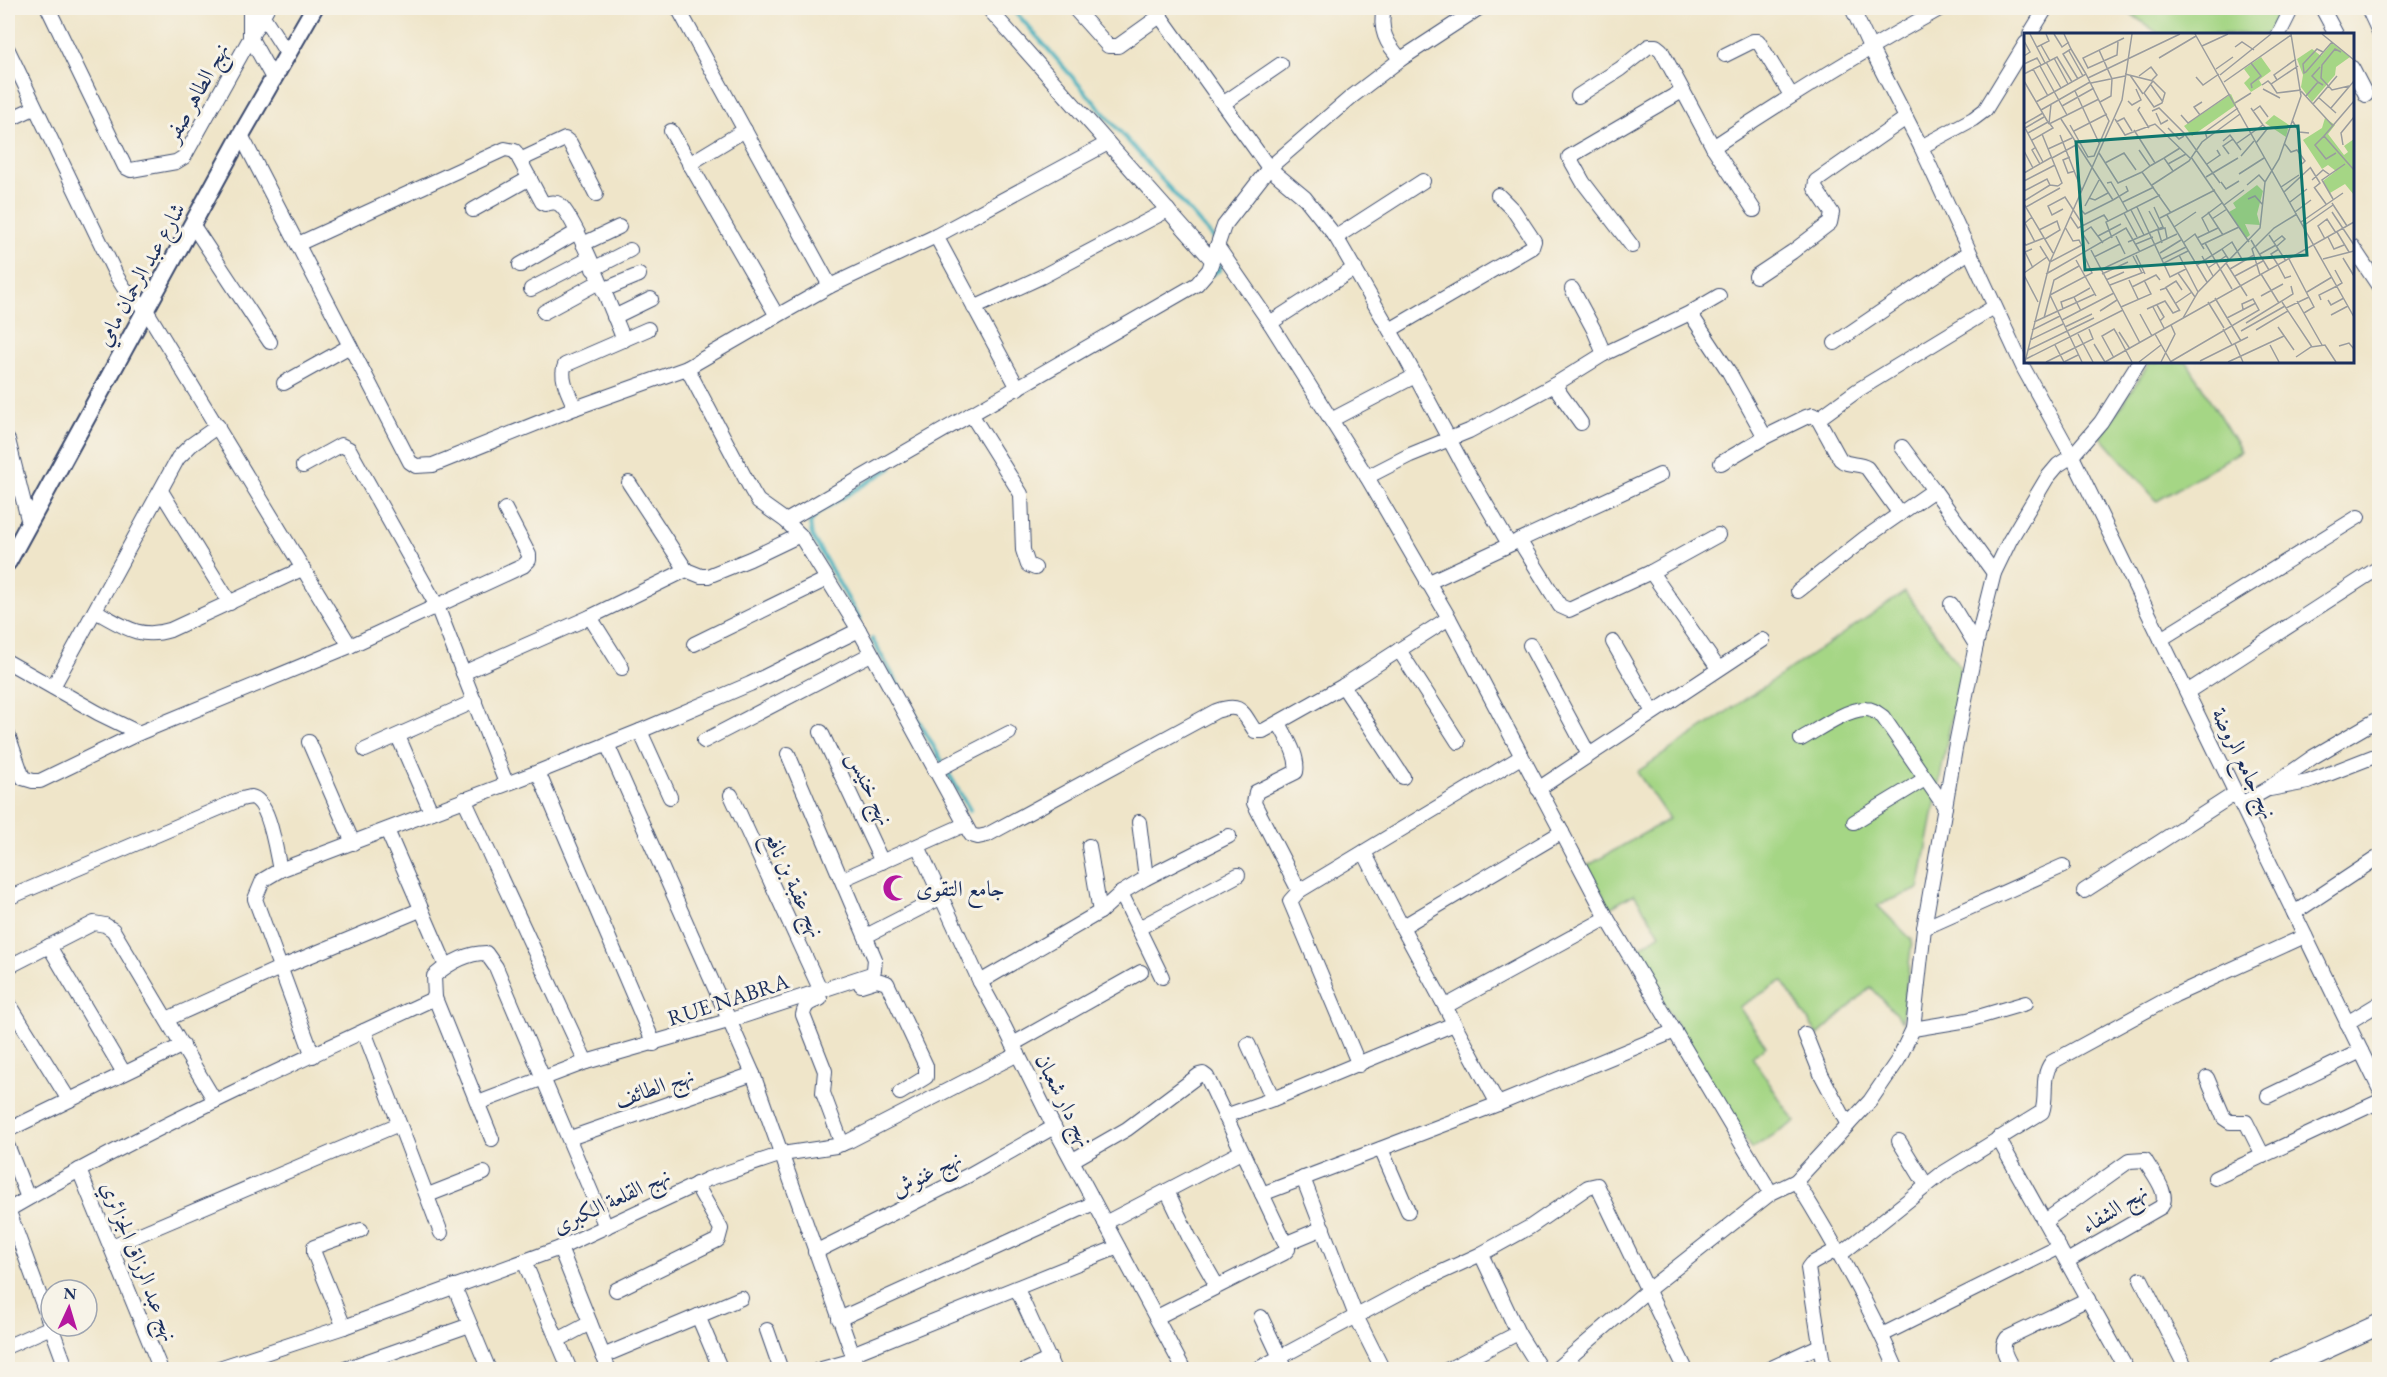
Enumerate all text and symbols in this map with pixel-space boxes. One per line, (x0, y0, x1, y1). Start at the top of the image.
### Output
inset map (2024, 33, 2354, 363)
street label: نهج الطاهر صفر (156, 38, 240, 151)
street label: شارع عبد الرحمان مامي (89, 197, 195, 353)
street label: نهج جامع الروضة (2201, 703, 2284, 826)
street label: نهج خنيس (836, 746, 900, 832)
street label: نهج عقبة بن نافع (753, 826, 832, 944)
mosque icon: جامع التقوى (881, 873, 911, 903)
place label: جامع التقوى (916, 874, 1005, 908)
street label: RUE NABRA (664, 966, 793, 1033)
street label: نهج دار شعبان (1024, 1048, 1101, 1154)
street label: نهج الطائف (611, 1060, 699, 1119)
street label: نهج غنوش (886, 1143, 969, 1208)
street label: نهج القلعة الكبرى (548, 1161, 677, 1245)
street label: نهج عبد الرزاق الجزائري (90, 1177, 185, 1348)
street label: نهج الشفاء (2076, 1177, 2156, 1244)
north arrow (39, 1278, 99, 1338)
text: N (63, 1283, 77, 1304)

